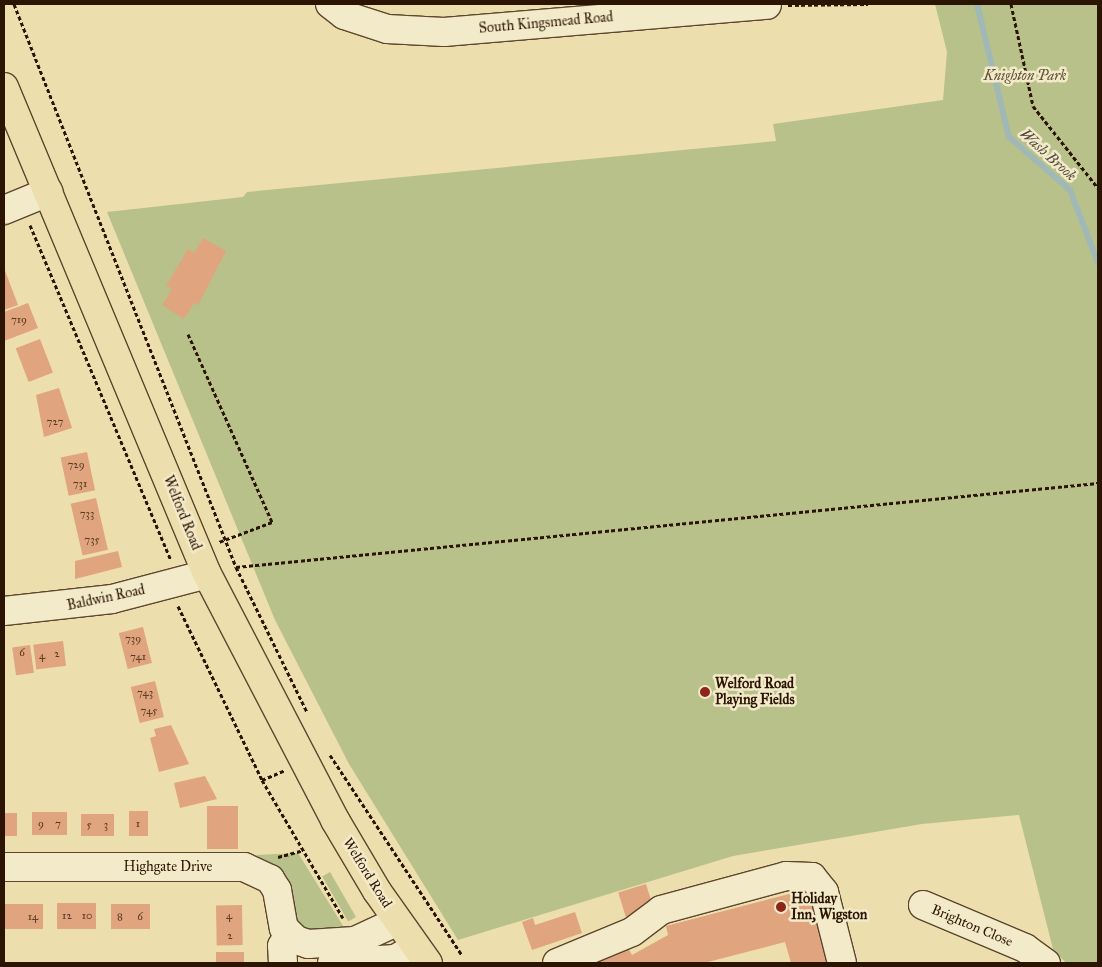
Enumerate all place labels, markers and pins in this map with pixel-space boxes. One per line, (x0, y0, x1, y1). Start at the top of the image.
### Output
place label: Welford Road Playing Fields (715, 676, 795, 709)
marker: Welford Road Playing Fields (699, 686, 711, 698)
place label: Holiday Inn, Wigston (791, 891, 867, 924)
marker: Holiday Inn, Wigston (775, 901, 787, 913)

